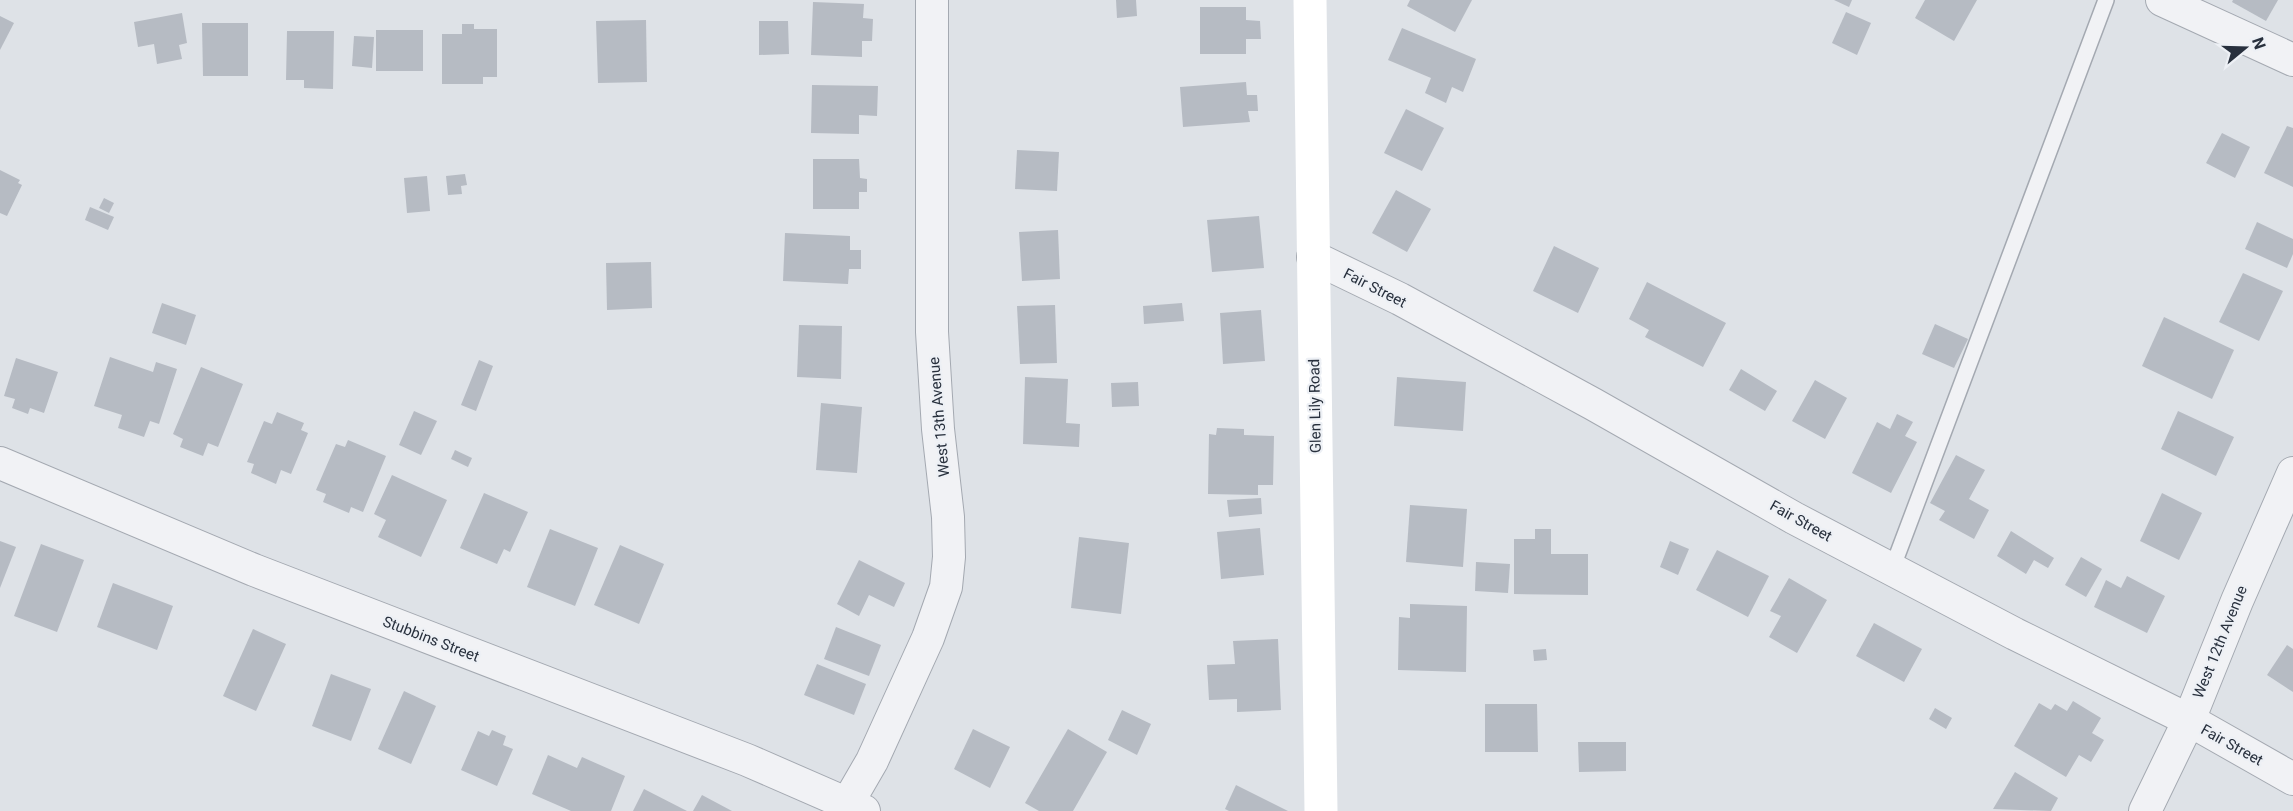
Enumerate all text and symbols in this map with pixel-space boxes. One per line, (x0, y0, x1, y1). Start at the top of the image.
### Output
north arrow (2215, 18, 2275, 78)
text: N (2248, 35, 2270, 52)
street label: Fair Street (1341, 264, 1410, 312)
street label: West 13th Avenue (925, 356, 953, 478)
street label: Glen Lily Road (1305, 359, 1325, 453)
street label: Fair Street (1767, 497, 1835, 545)
street label: West 12th Avenue (2189, 583, 2251, 701)
street label: Stubbins Street (380, 612, 482, 666)
street label: Fair Street (2198, 721, 2266, 769)

